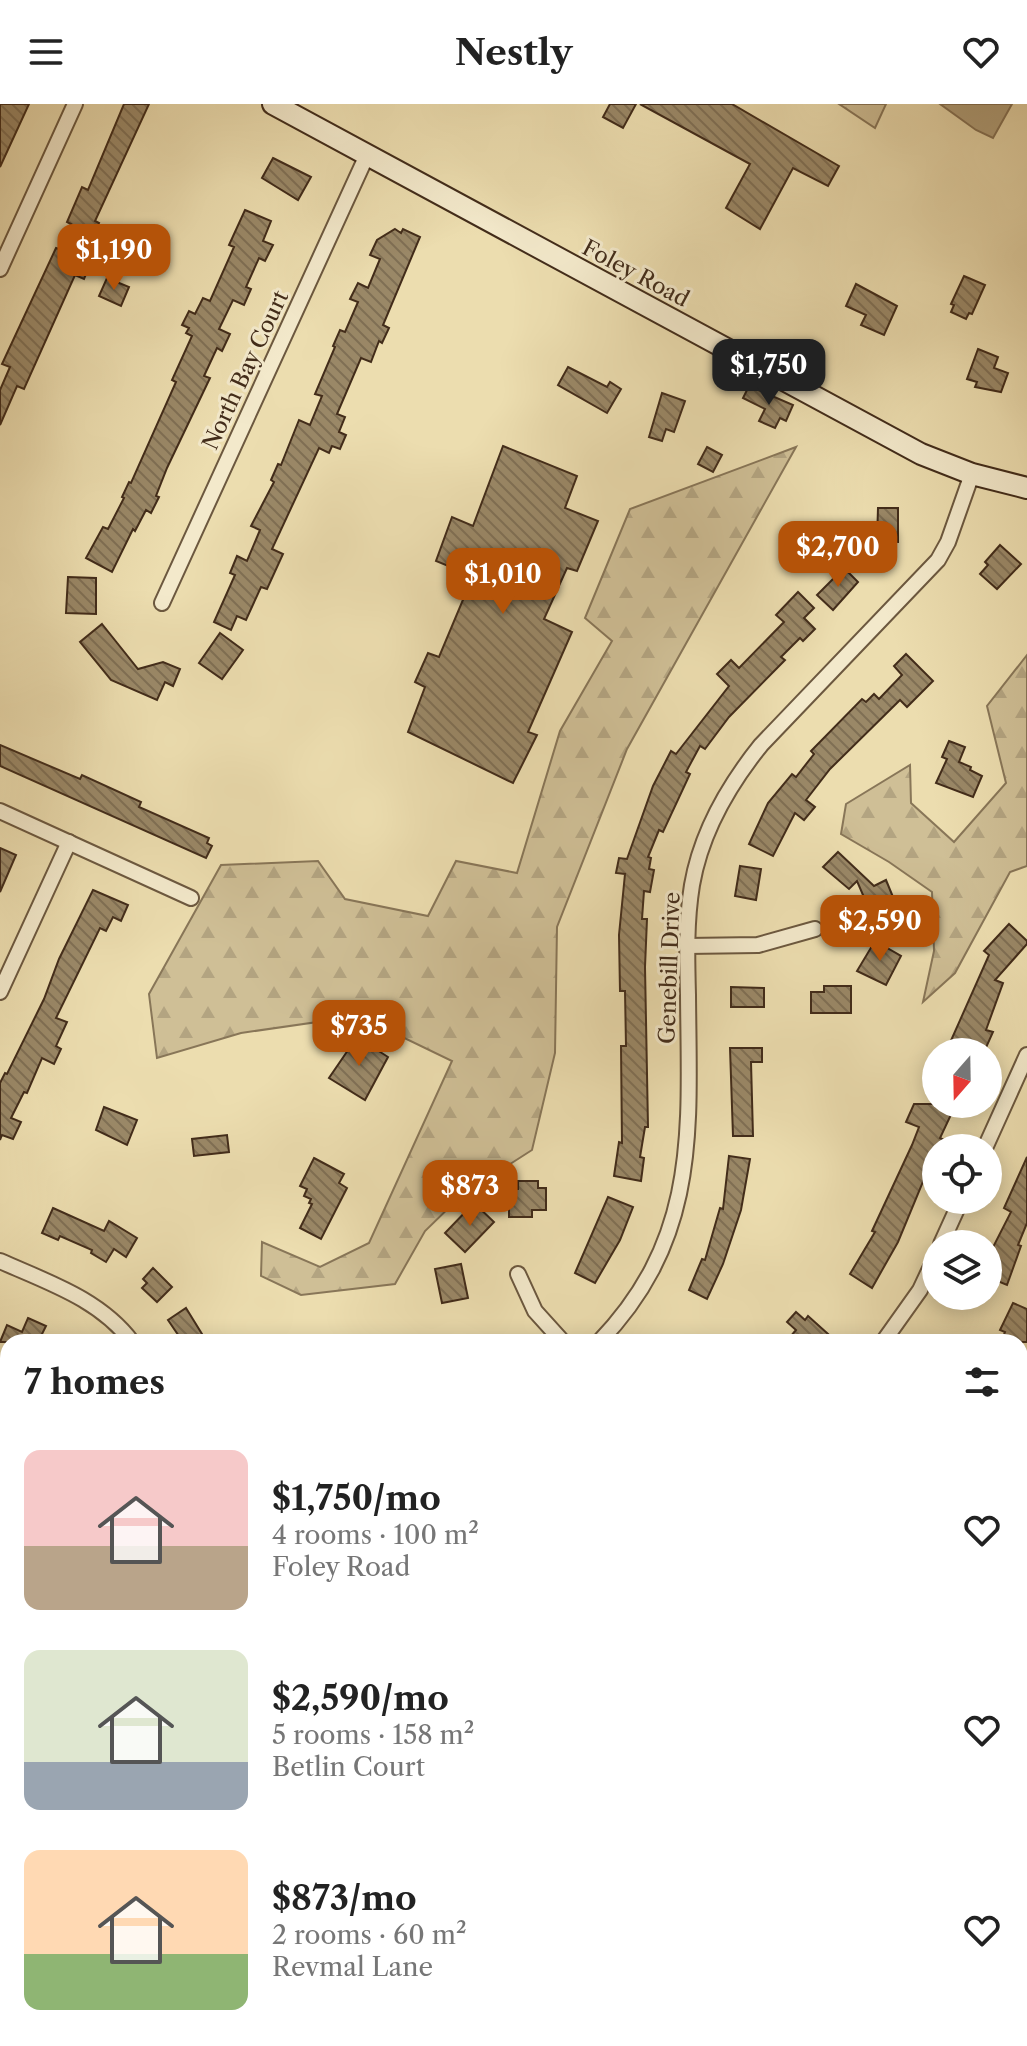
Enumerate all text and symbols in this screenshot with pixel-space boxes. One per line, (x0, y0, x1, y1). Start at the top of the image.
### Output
icon: menu (24, 30, 68, 74)
text: Nestly (455, 30, 572, 74)
icon: heart (959, 30, 1003, 74)
pin: $1,190 (49, 224, 179, 292)
text: $1,190 (75, 234, 153, 266)
street label: Foley Road (578, 234, 694, 313)
street label: North Bay Court (197, 286, 294, 454)
pin: $1,750 (704, 339, 834, 407)
text: $1,750 (730, 349, 808, 381)
pin: $2,700 (773, 521, 903, 589)
text: $2,700 (796, 531, 880, 563)
pin: $1,010 (438, 548, 568, 616)
text: $1,010 (464, 558, 542, 590)
street label: Genebill Drive (653, 891, 686, 1045)
pin: $2,590 (815, 895, 945, 963)
text: $2,590 (838, 905, 922, 937)
pin: $735 (312, 1000, 406, 1068)
text: $735 (330, 1010, 388, 1042)
north arrow (922, 1038, 1002, 1118)
map controls (922, 1038, 1002, 1310)
button: locate (922, 1134, 1002, 1214)
pin: $873 (423, 1160, 517, 1228)
text: $873 (441, 1170, 499, 1202)
button: layers (922, 1230, 1002, 1310)
icon: filters (960, 1360, 1004, 1404)
text: 7 homes (24, 1361, 165, 1403)
text: $1,750/mo (272, 1477, 441, 1519)
icon: home (88, 1482, 184, 1578)
icon: heart (960, 1508, 1004, 1552)
text: 4 rooms · 100 m² (272, 1519, 479, 1551)
text: Foley Road (272, 1551, 410, 1583)
text: $2,590/mo (272, 1677, 449, 1719)
icon: home (88, 1682, 184, 1778)
icon: heart (960, 1708, 1004, 1752)
text: 5 rooms · 158 m² (272, 1719, 474, 1751)
text: Betlin Court (272, 1751, 425, 1783)
text: $873/mo (272, 1877, 417, 1919)
icon: home (88, 1882, 184, 1978)
icon: heart (960, 1908, 1004, 1952)
text: 2 rooms · 60 m² (272, 1919, 467, 1951)
text: Revmal Lane (272, 1951, 433, 1983)

